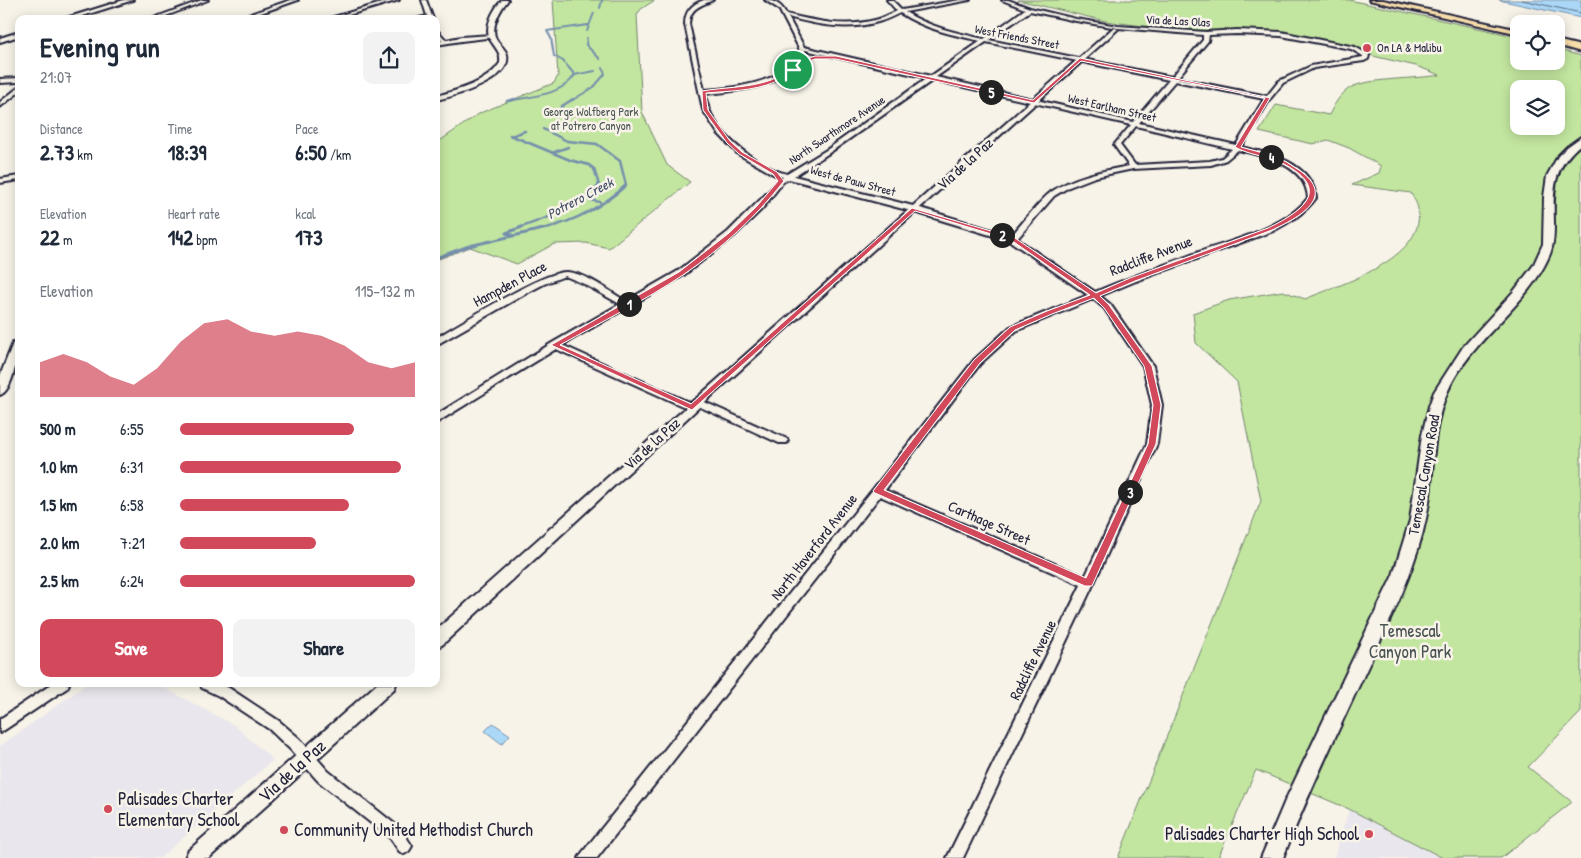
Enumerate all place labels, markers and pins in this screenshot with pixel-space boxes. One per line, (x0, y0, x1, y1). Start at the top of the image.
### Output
place label: On LA & Malibu (1377, 39, 1442, 56)
marker: On LA & Malibu (1361, 42, 1373, 54)
pin (772, 49, 814, 91)
pin: 5 (978, 80, 1004, 104)
pin: 4 (1258, 144, 1284, 170)
pin: 2 (990, 222, 1014, 248)
pin: 1 (616, 292, 642, 316)
pin: 3 (1118, 480, 1142, 504)
place label: Palisades Charter Elementary School (118, 786, 240, 832)
marker: Palisades Charter Elementary School (102, 803, 114, 815)
place label: Community United Methodist Church (294, 817, 533, 842)
place label: Palisades Charter High School (1165, 821, 1359, 846)
marker: Community United Methodist Church (278, 824, 290, 836)
marker: Palisades Charter High School (1363, 828, 1375, 840)

